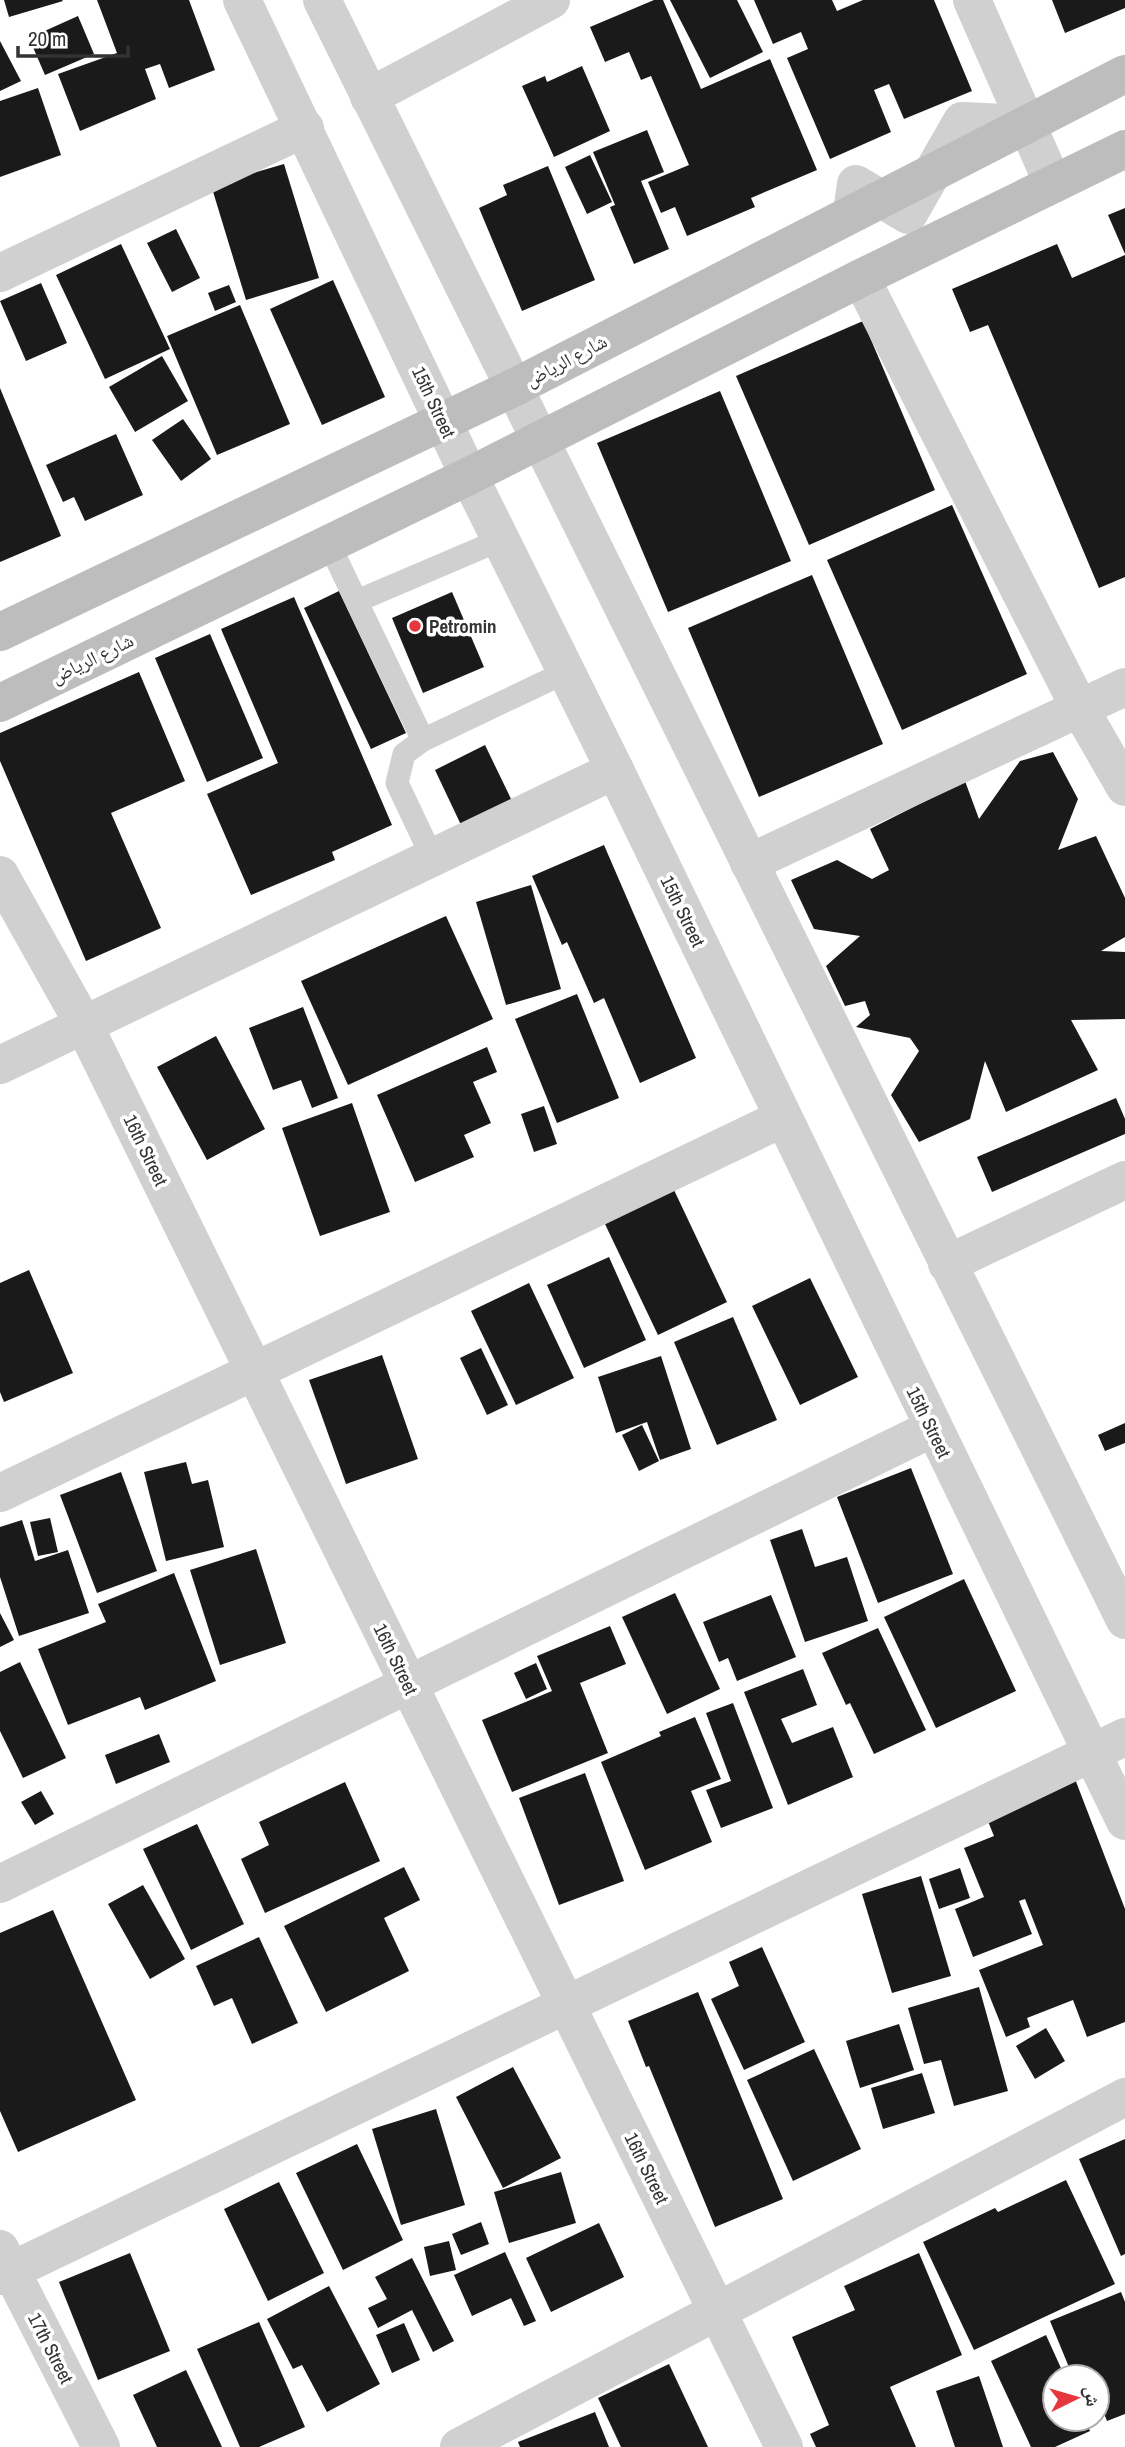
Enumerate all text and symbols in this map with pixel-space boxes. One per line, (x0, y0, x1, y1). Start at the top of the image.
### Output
scale bar (18, 14, 128, 58)
text: 20 m (28, 24, 66, 53)
street label: شارع الرياض (521, 328, 611, 392)
street label: 15th Street (406, 362, 462, 443)
place label: Petromin (429, 613, 497, 639)
marker: Petromin (407, 618, 423, 634)
street label: شارع الرياض (46, 627, 138, 689)
street label: 15th Street (655, 871, 712, 952)
street label: 16th Street (118, 1110, 175, 1191)
street label: 15th Street (901, 1382, 958, 1463)
street label: 16th Street (368, 1619, 425, 1700)
street label: 16th Street (619, 2128, 676, 2209)
street label: 17th Street (22, 2308, 80, 2388)
north arrow (1041, 2363, 1111, 2433)
text: ش (1079, 2385, 1107, 2408)

